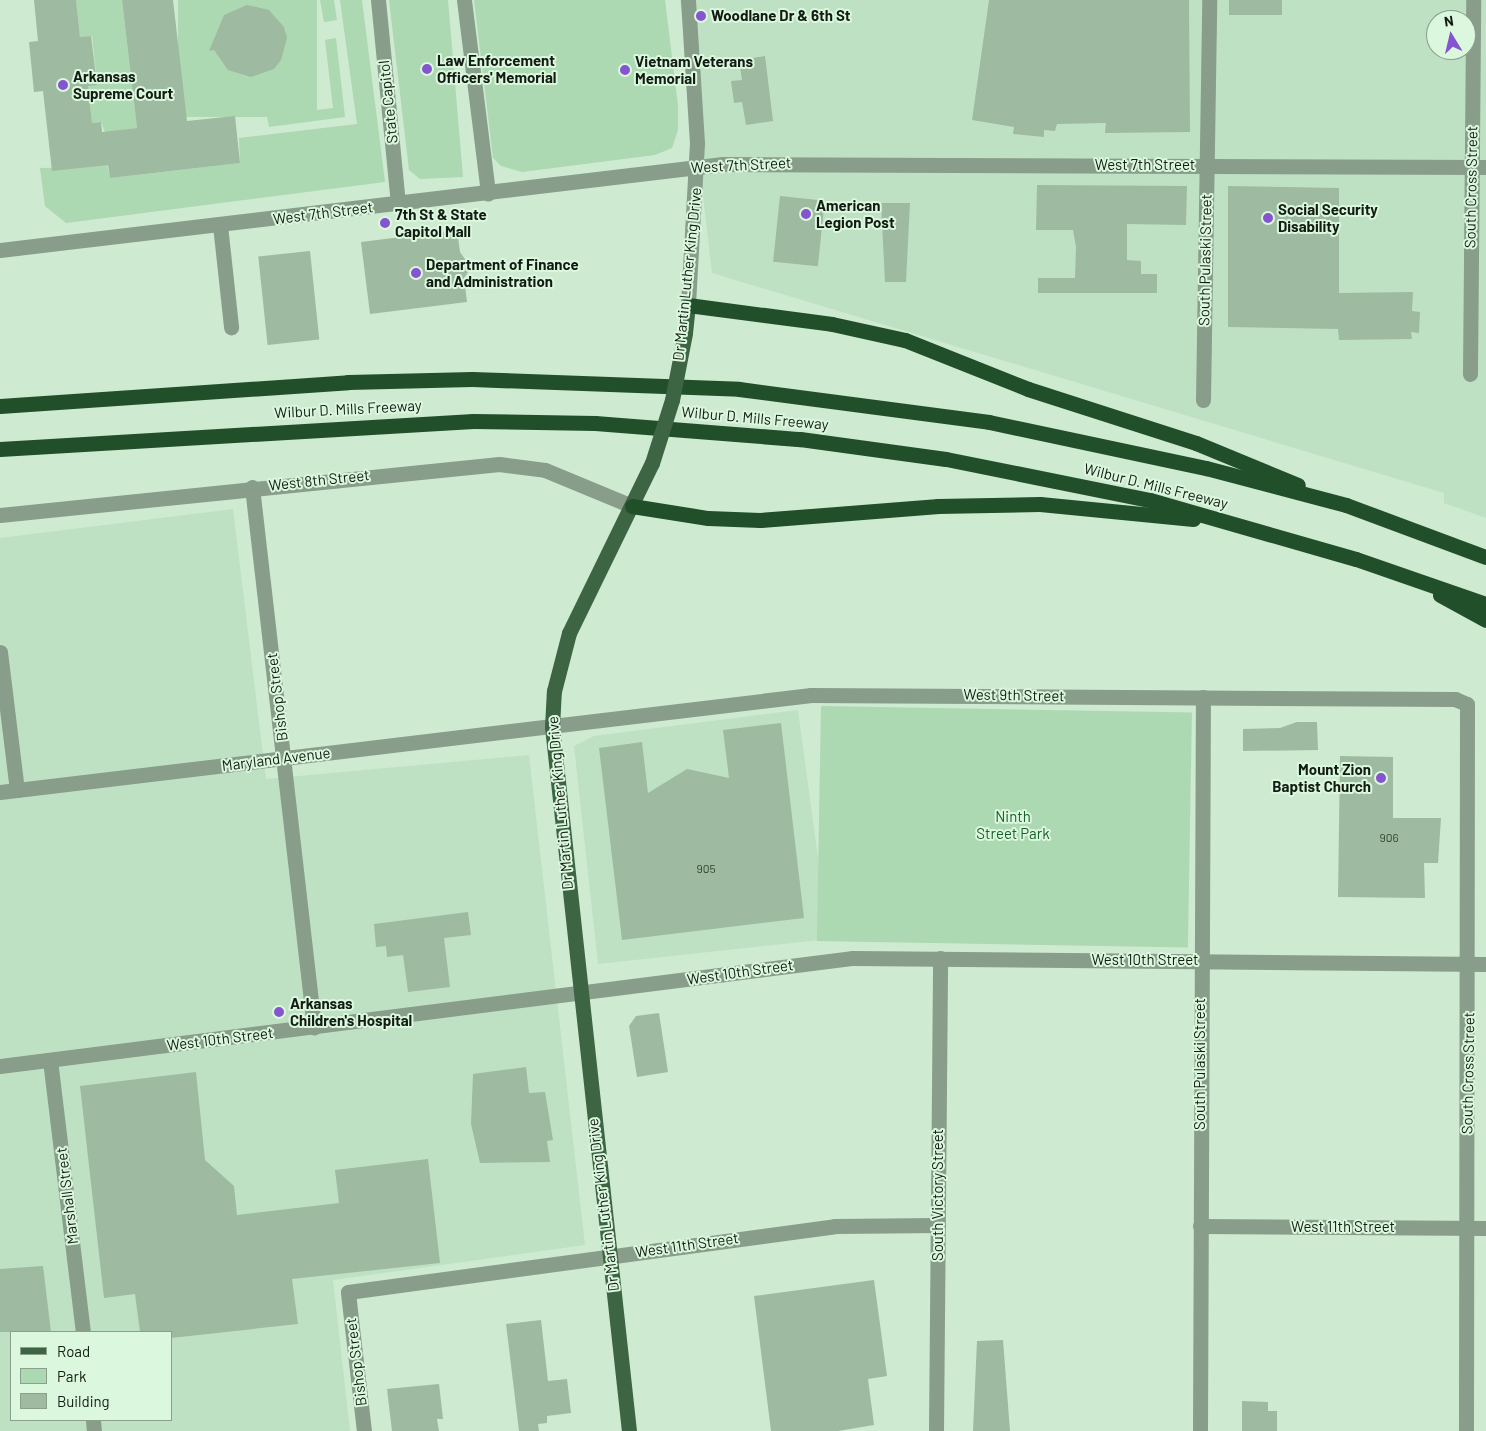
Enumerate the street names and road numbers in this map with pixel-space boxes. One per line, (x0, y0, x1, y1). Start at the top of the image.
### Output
street label: State Capitol (375, 59, 401, 145)
street label: South Cross Street (1461, 126, 1481, 248)
street label: West 7th Street (690, 153, 792, 177)
street label: West 7th Street (1095, 156, 1195, 174)
street label: Dr Martin Luther King Drive (669, 186, 705, 362)
street label: South Pulaski Street (1195, 194, 1215, 326)
street label: West 7th Street (272, 198, 374, 228)
street label: Wilbur D. Mills Freeway (274, 396, 422, 422)
street label: Wilbur D. Mills Freeway (681, 403, 829, 433)
street label: Wilbur D. Mills Freeway (1082, 459, 1230, 513)
street label: West 8th Street (268, 466, 370, 494)
street label: Bishop Street (263, 652, 291, 742)
street label: West 9th Street (963, 685, 1065, 705)
street label: Dr Martin Luther King Drive (543, 715, 577, 891)
street label: Maryland Avenue (221, 743, 331, 775)
street label: West 10th Street (1091, 951, 1199, 969)
street label: West 10th Street (686, 956, 794, 988)
street label: South Pulaski Street (1191, 998, 1209, 1130)
street label: South Cross Street (1458, 1012, 1478, 1134)
street label: West 10th Street (166, 1024, 274, 1054)
street label: Dr Martin Luther King Drive (583, 1117, 623, 1293)
street label: South Victory Street (929, 1129, 947, 1261)
street label: Marshall Street (52, 1146, 82, 1246)
street label: West 11th Street (1291, 1218, 1395, 1236)
street label: West 11th Street (634, 1229, 740, 1261)
street label: Bishop Street (342, 1317, 370, 1407)

